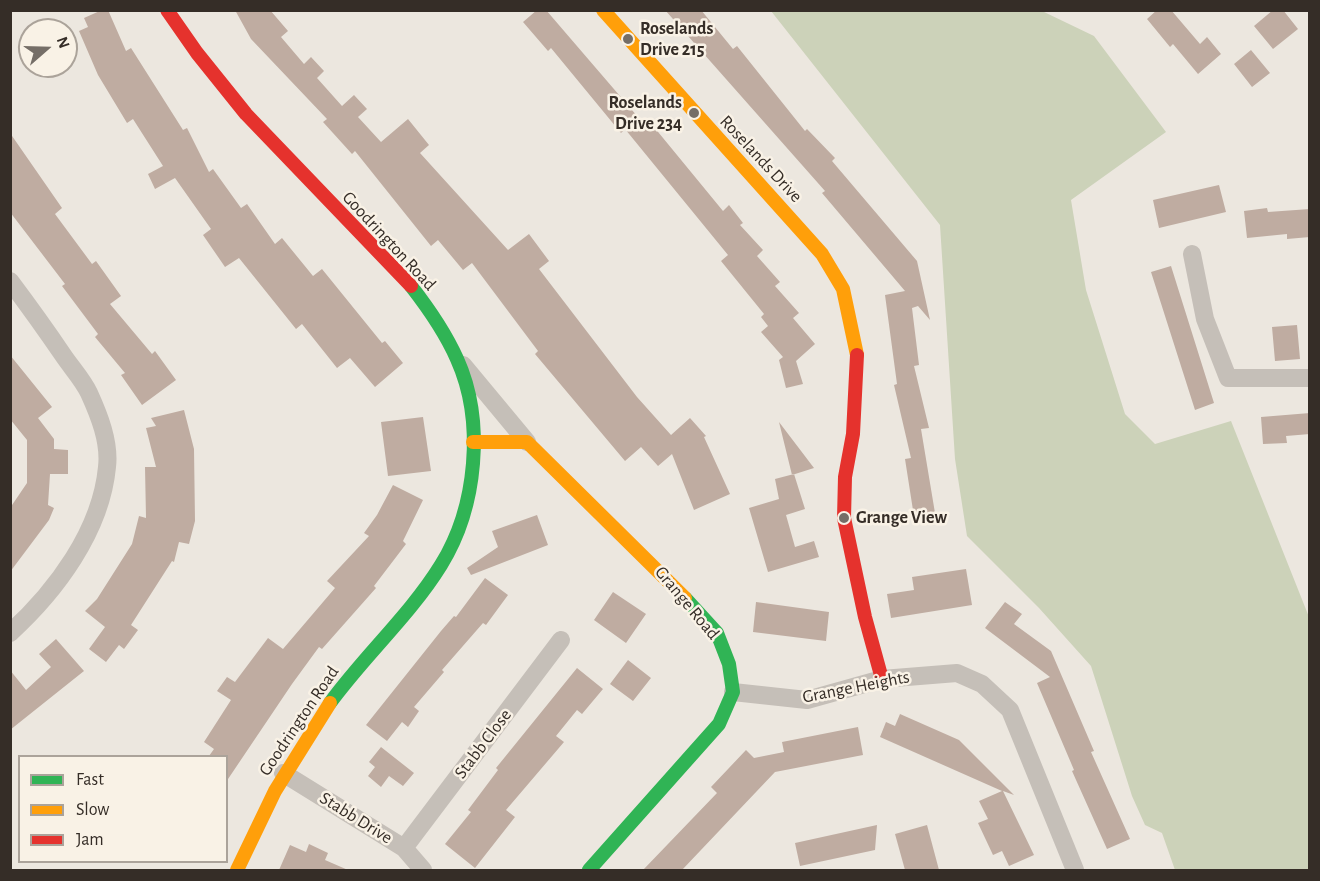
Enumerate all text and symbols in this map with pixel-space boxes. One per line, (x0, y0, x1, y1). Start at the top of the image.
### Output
north arrow (18, 18, 78, 78)
place label: Roselands Drive 215 (640, 18, 713, 60)
marker: Roselands Drive 215 (621, 32, 635, 46)
text: N (54, 35, 72, 50)
place label: Roselands Drive 234 (609, 92, 682, 134)
marker: Roselands Drive 234 (687, 106, 701, 120)
street label: Roselands Drive (715, 111, 807, 207)
street label: Goodrington Road (337, 187, 441, 295)
place label: Grange View (856, 507, 947, 529)
marker: Grange View (837, 511, 851, 525)
street label: Grange Road (650, 562, 724, 644)
street label: Goodrington Road (254, 662, 344, 780)
street label: Grange Heights (801, 666, 911, 708)
street label: Stabb Close (450, 705, 516, 783)
legend (18, 755, 228, 863)
text: Fast (76, 771, 104, 789)
street label: Stabb Drive (316, 787, 396, 849)
text: Slow (76, 801, 109, 819)
text: Jam (76, 831, 104, 849)

